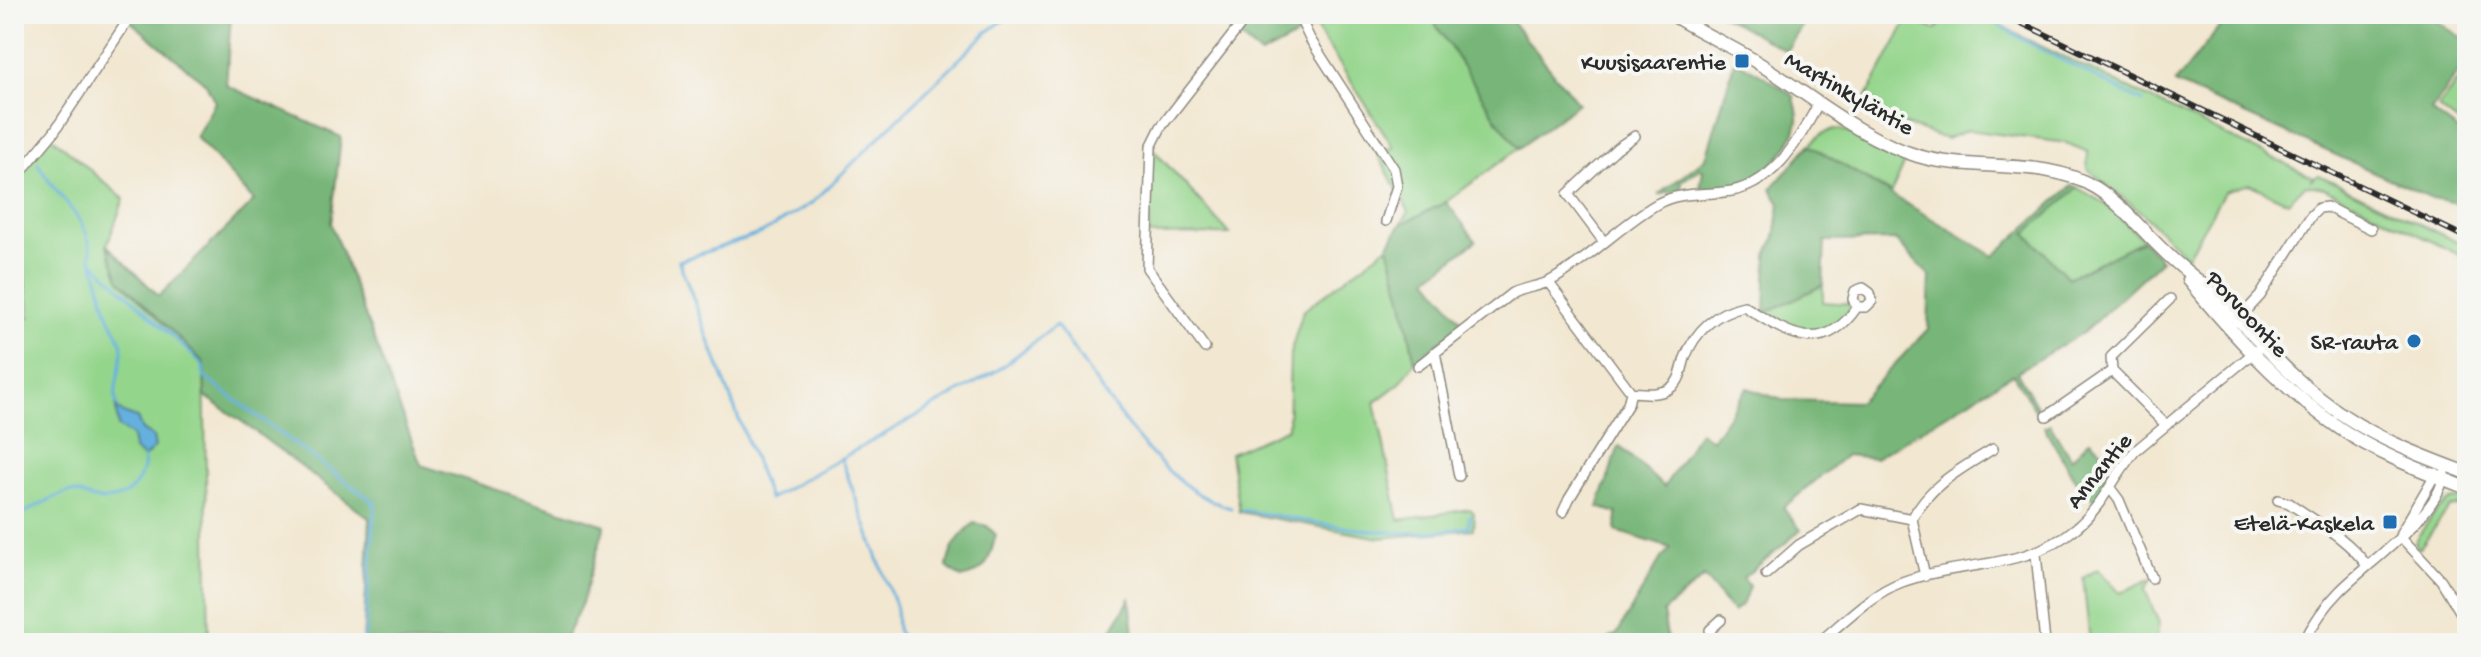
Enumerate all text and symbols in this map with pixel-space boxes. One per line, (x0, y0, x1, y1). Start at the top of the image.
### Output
street label: Martinkyläntie (1778, 46, 1919, 144)
place label: Kuusisaarentie (1581, 50, 1727, 79)
marker: Kuusisaarentie (1733, 52, 1751, 70)
street label: Porvoontie (2197, 265, 2293, 365)
place label: SR-rauta (2311, 330, 2399, 359)
marker: SR-rauta (2405, 332, 2423, 350)
street label: Annantie (2061, 428, 2140, 516)
place label: Etelä-Kaskela (2234, 511, 2375, 540)
marker: Etelä-Kaskela (2381, 513, 2399, 531)

